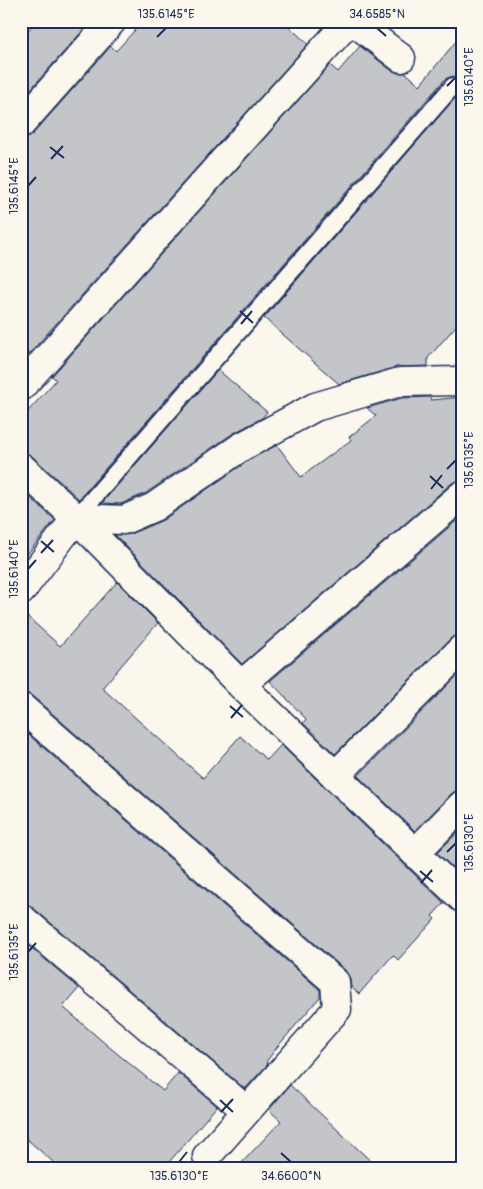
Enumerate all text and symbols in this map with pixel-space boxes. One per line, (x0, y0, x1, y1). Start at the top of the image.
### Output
text: 135.6145°E (137, 7, 195, 22)
text: 34.6585°N (349, 7, 405, 22)
text: 135.6140°E (462, 48, 477, 106)
text: 135.6145°E (7, 157, 22, 215)
text: 135.6135°E (462, 432, 477, 488)
text: 135.6140°E (7, 540, 22, 598)
text: 135.6130°E (462, 814, 477, 872)
text: 135.6135°E (7, 924, 22, 980)
text: 135.6130°E (150, 1169, 208, 1184)
text: 34.6600°N (261, 1169, 321, 1184)

